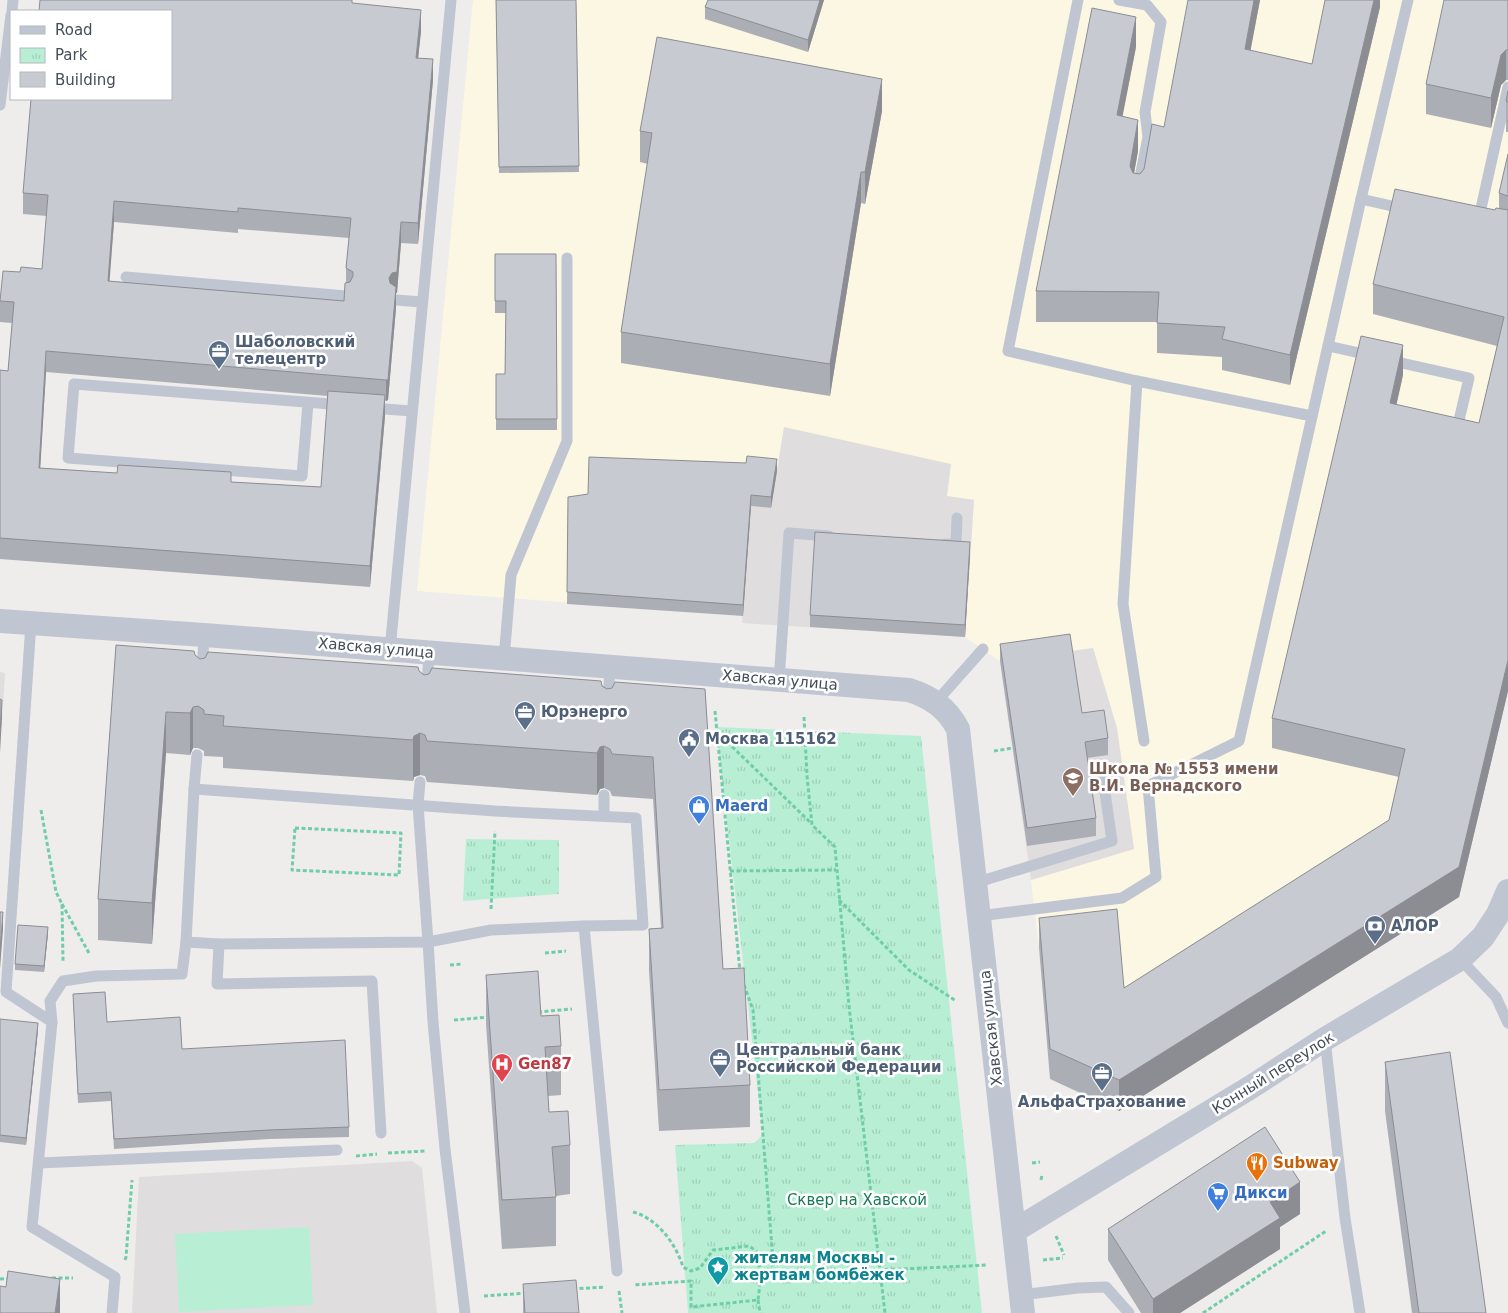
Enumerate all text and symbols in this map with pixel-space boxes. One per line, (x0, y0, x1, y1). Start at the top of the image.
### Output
legend (10, 10, 172, 100)
text: Road (55, 21, 93, 39)
text: Park (55, 46, 88, 64)
text: Building (55, 71, 116, 89)
place label: Шаболовский телецентр (235, 333, 355, 368)
office icon: Шаболовский телецентр (207, 339, 231, 370)
street label: Хавская улица (317, 634, 435, 662)
street label: Хавская улица (721, 666, 839, 694)
office icon: Юрэнерго (513, 700, 537, 731)
place label: Юрэнерго (541, 703, 628, 721)
public building icon: Москва 115162 (677, 727, 701, 758)
place label: Москва 115162 (705, 730, 837, 748)
place label: Школа № 1553 имени В.И. Вернадского (1089, 760, 1278, 795)
school or university icon: Школа № 1553 имени В.И. Вернадского (1061, 766, 1085, 797)
shop icon: Maerd (687, 794, 711, 825)
place label: Maerd (715, 797, 768, 815)
bank icon: АЛОР (1363, 914, 1387, 945)
place label: АЛОР (1391, 917, 1439, 935)
street label: Хавская улица (976, 969, 1006, 1087)
street label: Конный переулок (1209, 1028, 1337, 1118)
place label: Центральный банк Российской Федерации (736, 1041, 942, 1076)
office icon: Центральный банк Российской Федерации (708, 1047, 732, 1078)
hospital icon: Gen87 (490, 1052, 514, 1083)
place label: Gen87 (518, 1055, 572, 1073)
office icon: АльфаСтрахование (1090, 1061, 1114, 1092)
place label: АльфаСтрахование (1018, 1093, 1186, 1111)
restaurant icon: Subway (1245, 1151, 1269, 1182)
place label: Subway (1273, 1154, 1339, 1172)
supermarket icon: Дикси (1206, 1181, 1230, 1212)
place label: Дикси (1234, 1184, 1287, 1202)
park label: Сквер на Хавской (787, 1191, 927, 1209)
place label: жителям Москвы - жертвам бомбёжек (734, 1249, 905, 1284)
place icon: жителям Москвы - жертвам бомбёжек (706, 1255, 730, 1286)

